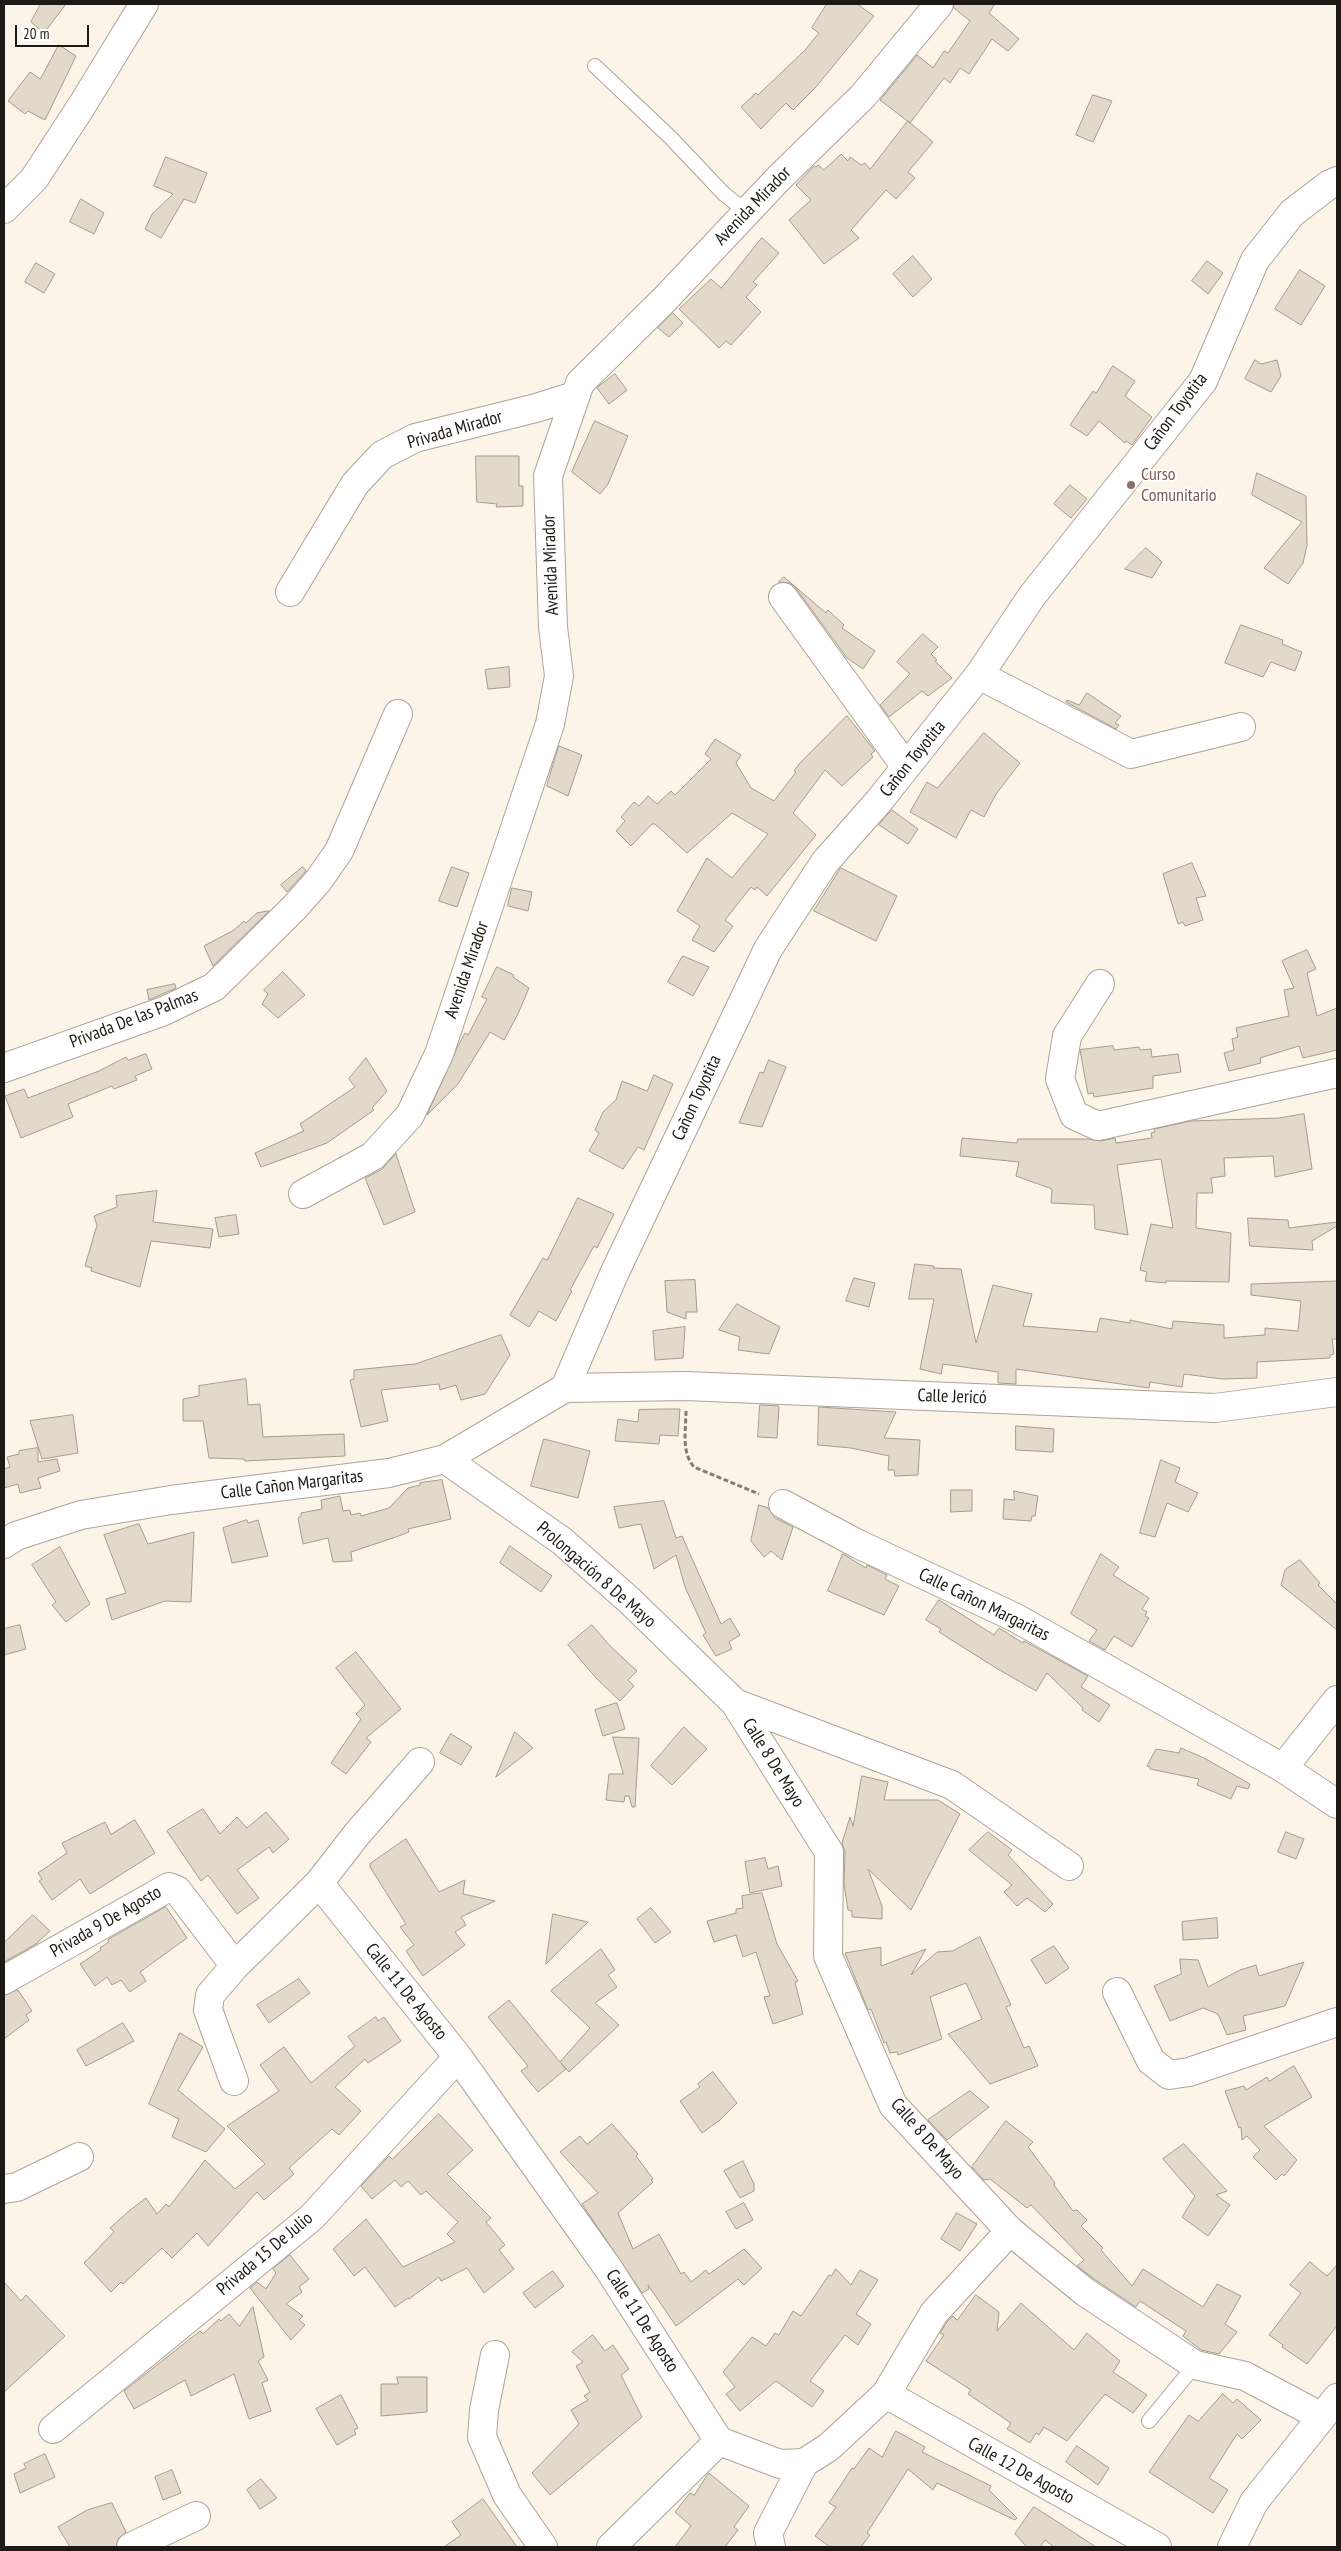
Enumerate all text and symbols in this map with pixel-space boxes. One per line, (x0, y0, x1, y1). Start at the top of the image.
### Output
scale bar (18, 15, 91, 47)
text: 20 m (23, 24, 49, 43)
street label: Avenida Mirador (710, 162, 796, 250)
street label: Cañon Toyotita (1140, 369, 1212, 455)
street label: Privada Mirador (405, 406, 505, 454)
place label: Curso Comunitario (1141, 464, 1217, 506)
marker: Curso Comunitario (1125, 479, 1137, 491)
street label: Avenida Mirador (538, 514, 564, 616)
street label: Cañon Toyotita (876, 716, 950, 802)
street label: Avenida Mirador (440, 919, 494, 1021)
street label: Privada De las Palmas (67, 985, 201, 1053)
street label: Cañon Toyotita (668, 1052, 726, 1144)
street label: Calle Jericó (917, 1385, 987, 1409)
street label: Calle Cañon Margaritas (220, 1466, 364, 1504)
street label: Prolongación 8 De Mayo (532, 1517, 660, 1633)
street label: Calle Cañon Margaritas (915, 1564, 1053, 1646)
street label: Calle 8 De Mayo (737, 1715, 809, 1811)
street label: Privada 9 De Agosto (47, 1881, 165, 1963)
street label: Calle 11 De Agosto (360, 1939, 452, 2045)
street label: Calle 8 De Mayo (886, 2094, 968, 2184)
street label: Privada 15 De Julio (213, 2208, 317, 2300)
street label: Calle 11 De Agosto (601, 2266, 683, 2376)
street label: Calle 12 De Agosto (964, 2433, 1078, 2509)

